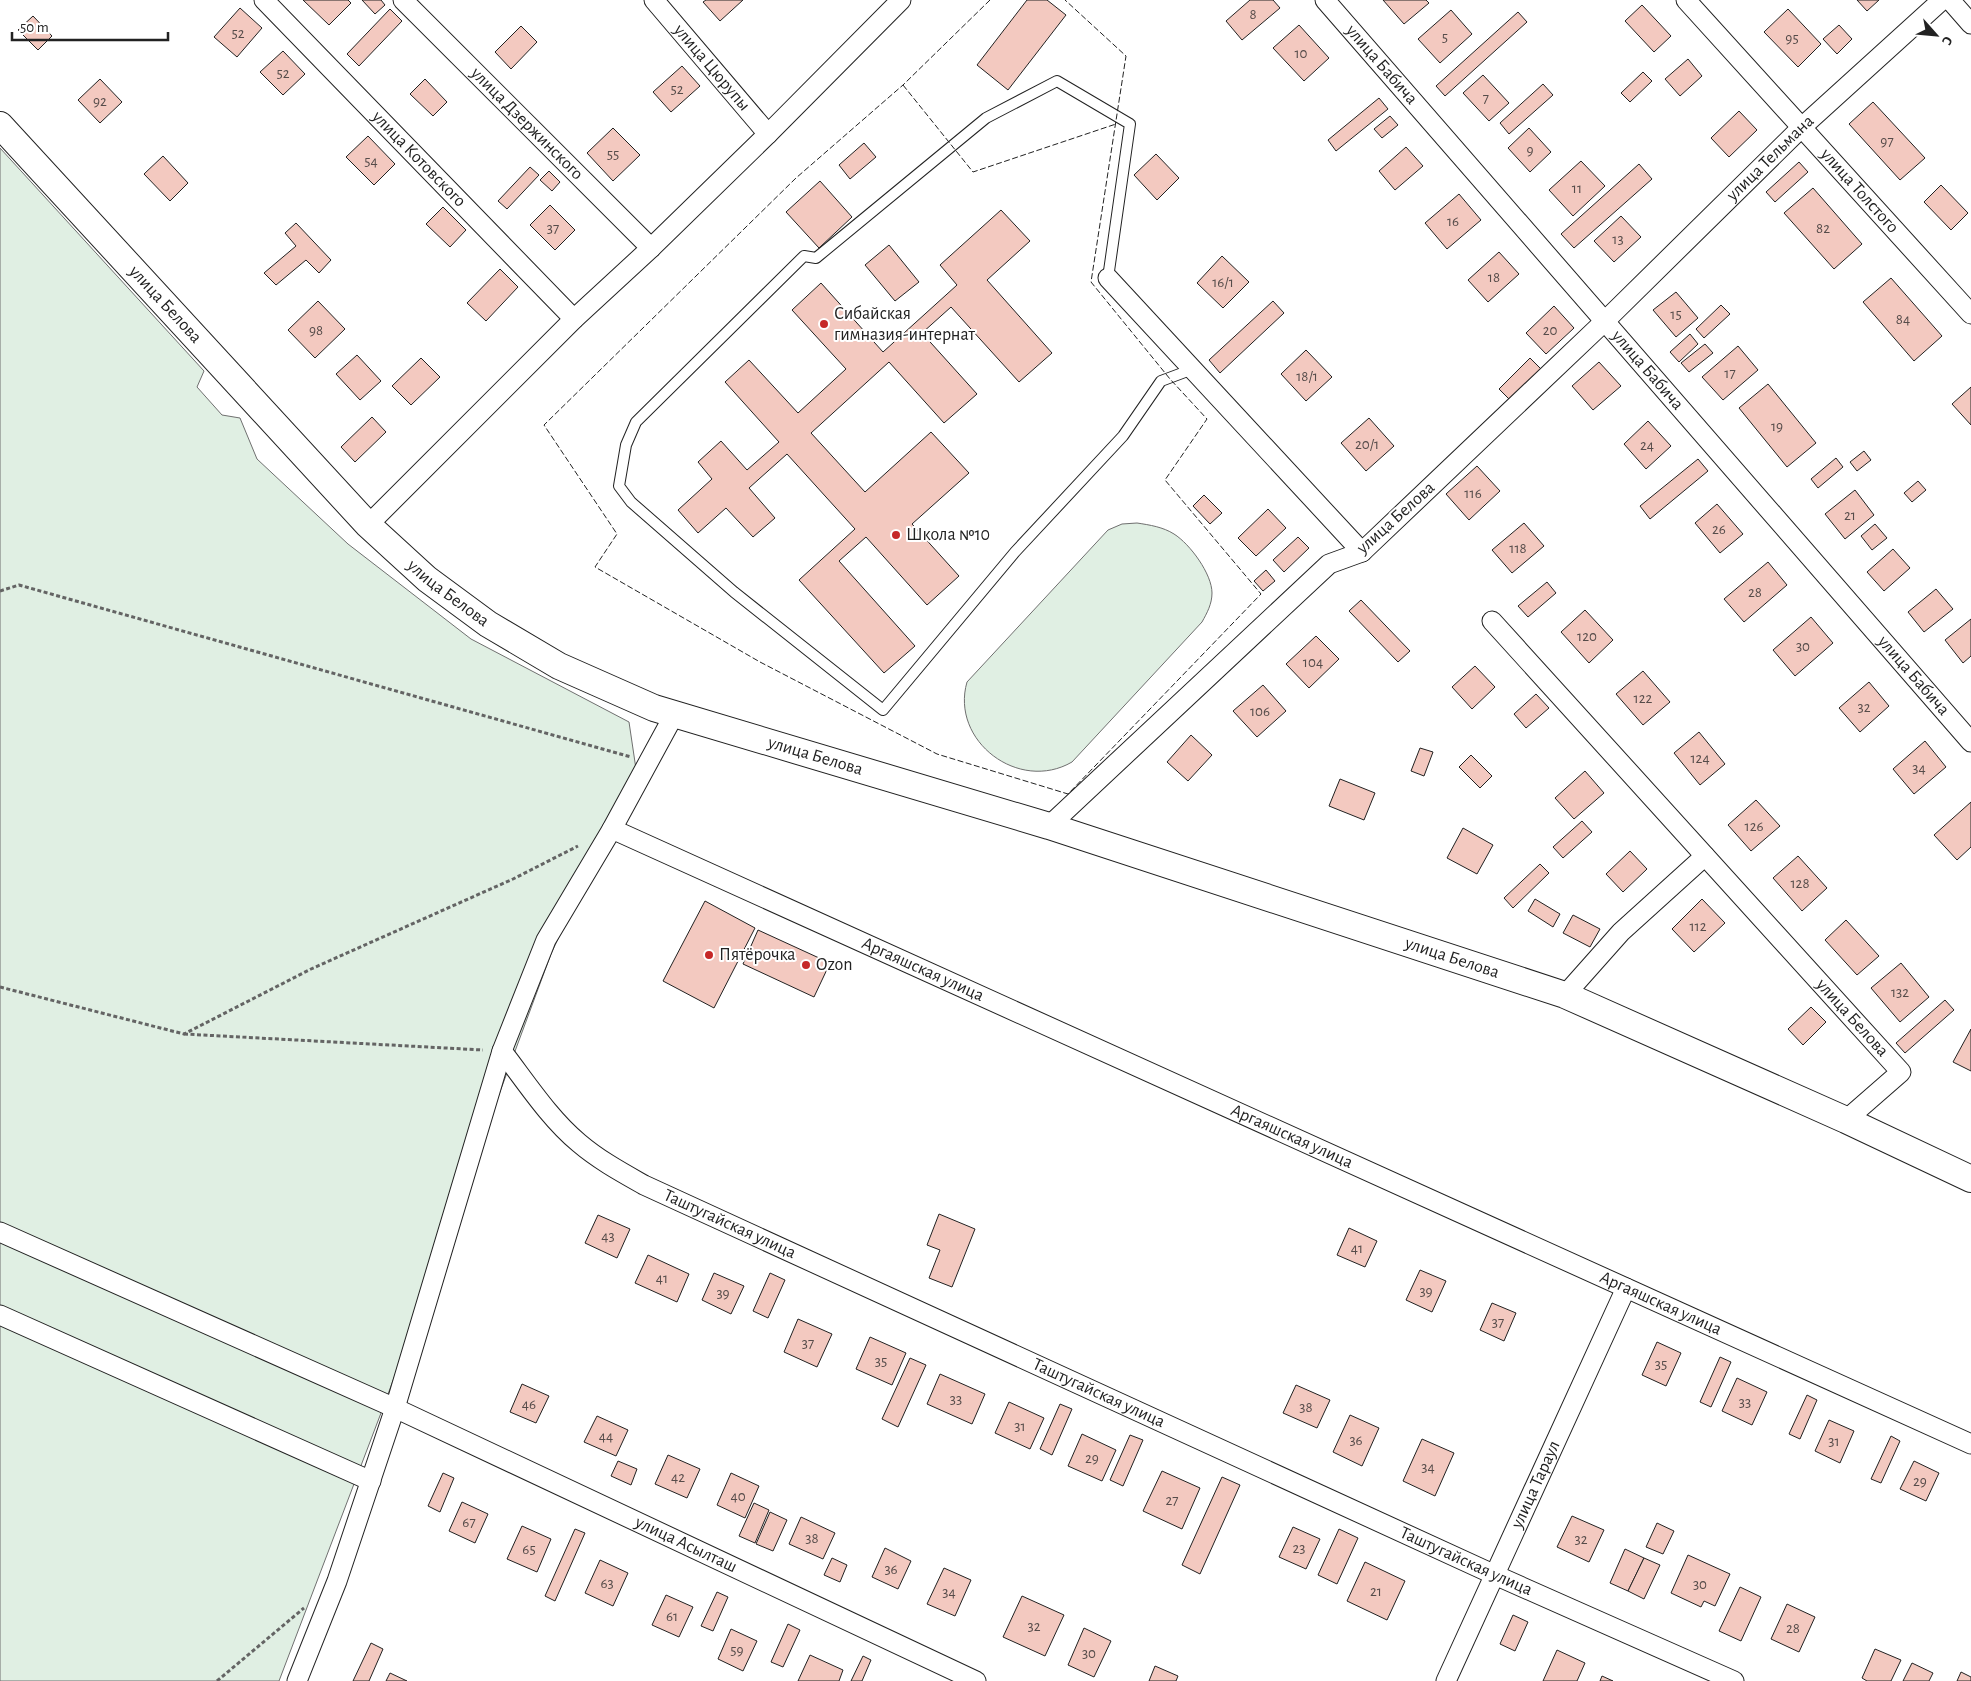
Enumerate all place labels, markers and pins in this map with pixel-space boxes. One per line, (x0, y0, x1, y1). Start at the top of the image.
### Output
place label: Сибайская гимназия-интернат (834, 304, 975, 344)
marker: Сибайская гимназия-интернат (818, 318, 830, 330)
place label: Школа №10 (906, 526, 990, 544)
marker: Школа №10 (890, 529, 902, 541)
place label: Пятёрочка (719, 946, 796, 964)
marker: Пятёрочка (703, 949, 715, 961)
place label: Ozon (816, 956, 853, 974)
marker: Ozon (800, 959, 812, 971)

